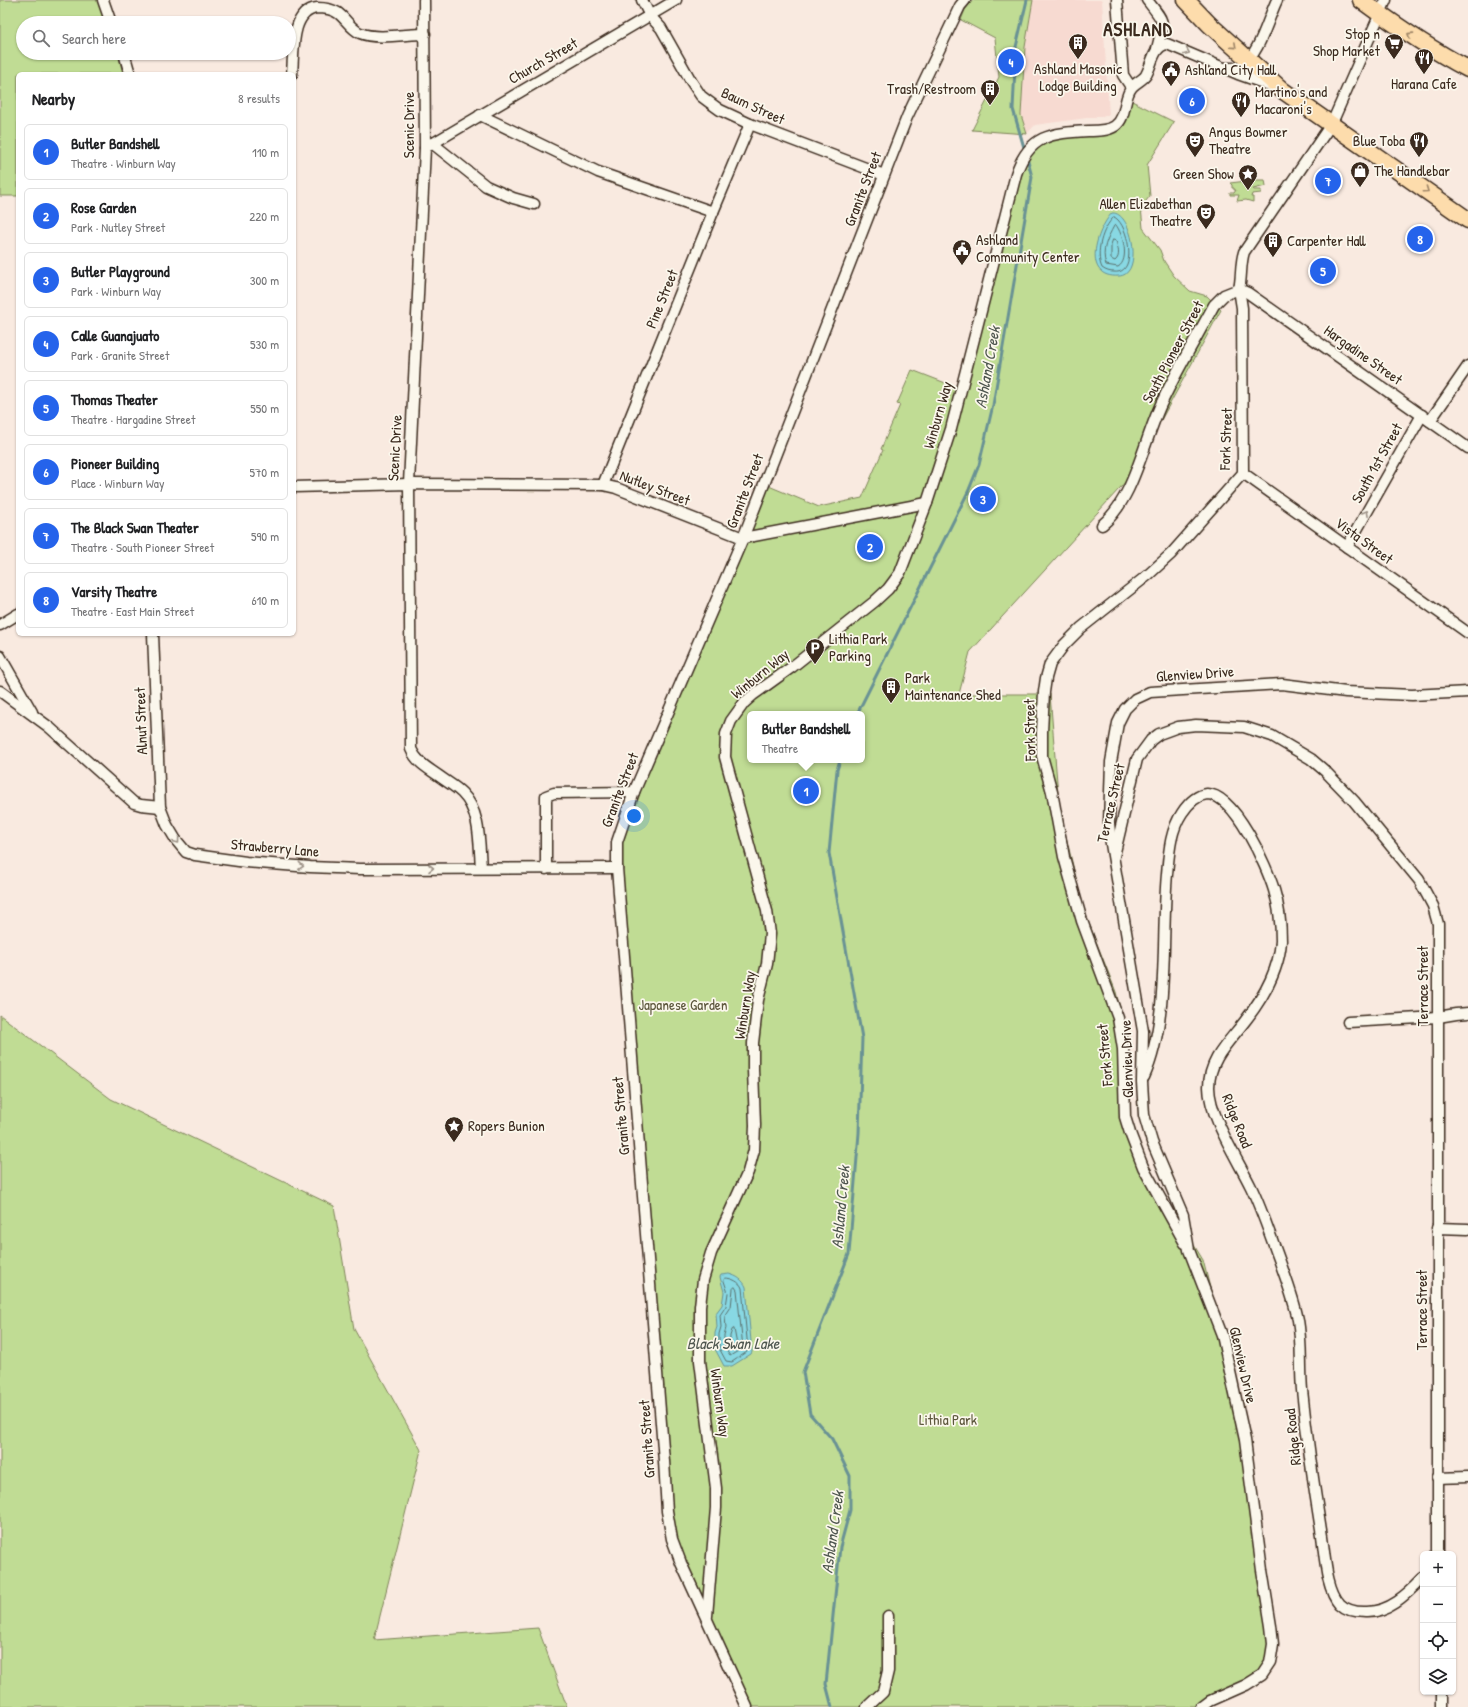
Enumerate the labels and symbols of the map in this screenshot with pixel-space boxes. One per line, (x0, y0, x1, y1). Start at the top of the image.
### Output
district label: ASHLAND (1103, 16, 1173, 42)
place label: Stop n Shop Market (1313, 23, 1381, 61)
street label: Church Street (504, 32, 582, 89)
building icon: Ashland Masonic Lodge Building (1067, 32, 1089, 60)
supermarket icon: Stop n Shop Market (1383, 32, 1405, 60)
one-way arrow (1407, 33, 1414, 40)
one-way arrow (1229, 42, 1237, 49)
pin: 4 (998, 47, 1024, 77)
restaurant icon: Harana Cafe (1413, 47, 1435, 75)
one-way arrow (1183, 48, 1190, 56)
place label: Ashland Masonic Lodge Building (1034, 58, 1122, 96)
public building icon: Ashland City Hall (1160, 59, 1182, 87)
place label: Ashland City Hall (1185, 59, 1277, 80)
place label: Harana Cafe (1391, 73, 1457, 94)
place label: Trash/Restroom (887, 78, 976, 99)
building icon: Trash/Restroom (979, 78, 1001, 106)
place label: Martino's and Macaroni's (1255, 81, 1327, 119)
street label: Baum Street (718, 82, 789, 130)
pin: 6 (1179, 86, 1205, 116)
restaurant icon: Martino's and Macaroni's (1230, 90, 1252, 118)
street label: Scenic Drive (398, 92, 419, 158)
place label: Angus Bowmer Theatre (1209, 121, 1288, 159)
theatre icon: Angus Bowmer Theatre (1184, 130, 1206, 158)
place label: Blue Toba (1353, 130, 1405, 151)
restaurant icon: Blue Toba (1408, 130, 1430, 158)
street label: Granite Street (839, 148, 887, 229)
shop icon: The Handlebar (1349, 160, 1371, 188)
place label: The Handlebar (1374, 160, 1450, 181)
place label: Green Show (1173, 163, 1234, 184)
place icon: Green Show (1237, 163, 1259, 191)
pin: 7 (1315, 166, 1341, 196)
one-way arrow (1422, 185, 1429, 193)
place label: Allen Elizabethan Theatre (1099, 193, 1192, 231)
theatre icon: Allen Elizabethan Theatre (1195, 202, 1217, 230)
pin: 8 (1407, 224, 1433, 254)
place label: Ashland Community Center (976, 229, 1080, 267)
building icon: Carpenter Hall (1262, 230, 1284, 258)
place label: Carpenter Hall (1287, 230, 1366, 251)
public building icon: Ashland Community Center (951, 238, 973, 266)
pin: 5 (1310, 256, 1336, 286)
street label: Pine Street (640, 266, 683, 331)
street label: South Pioneer Street (1137, 296, 1209, 407)
street label: Hargadine Street (1320, 320, 1407, 390)
water label: Ashland Creek (969, 323, 1005, 410)
street label: Winburn Way (918, 379, 957, 451)
street label: Fork Street (1214, 407, 1237, 471)
street label: Scenic Drive (382, 414, 407, 482)
street label: South 1st Street (1346, 418, 1408, 507)
street label: Granite Street (721, 450, 769, 531)
street label: Nutley Street (617, 465, 694, 511)
pin: 3 (970, 484, 996, 514)
one-way arrow (1361, 510, 1368, 517)
street label: Vista Street (1331, 512, 1398, 569)
pin: 2 (857, 532, 883, 562)
place label: Lithia Park Parking (829, 628, 887, 666)
parking icon: Lithia Park Parking (804, 637, 826, 665)
street label: Winburn Way (726, 644, 793, 703)
street label: Glenview Drive (1155, 660, 1235, 687)
place label: Park Maintenance Shed (905, 667, 1001, 705)
building icon: Park Maintenance Shed (880, 676, 902, 704)
street label: Alnut Street (129, 686, 152, 755)
street label: Fork Street (1018, 698, 1041, 762)
street label: Granite Street (596, 749, 644, 830)
street label: Terrace Street (1091, 760, 1130, 845)
pin: 1 (793, 776, 819, 806)
your location (624, 806, 644, 826)
street label: Strawberry Lane (230, 833, 320, 862)
one-way arrow (172, 837, 179, 844)
one-way arrow (298, 861, 304, 870)
one-way arrow (428, 864, 434, 872)
street label: Terrace Street (1412, 945, 1433, 1026)
street label: Winburn Way (729, 969, 760, 1041)
park label: Japanese Garden (638, 994, 728, 1015)
street label: Glenview Drive (1115, 1020, 1138, 1098)
street label: Fork Street (1091, 1022, 1118, 1088)
street label: Granite Street (607, 1075, 634, 1156)
street label: Ridge Road (1217, 1091, 1258, 1151)
place icon: Ropers Bunion (443, 1115, 465, 1143)
place label: Ropers Bunion (468, 1115, 545, 1136)
water label: Ashland Creek (825, 1164, 855, 1249)
street label: Terrace Street (1411, 1269, 1432, 1350)
street label: Glenview Drive (1224, 1325, 1262, 1405)
water label: Black Swan Lake (687, 1332, 780, 1354)
street label: Winburn Way (705, 1367, 736, 1439)
street label: Granite Street (633, 1398, 660, 1479)
street label: Ridge Road (1279, 1408, 1306, 1466)
park label: Lithia Park (919, 1409, 977, 1430)
water label: Ashland Creek (815, 1488, 849, 1574)

